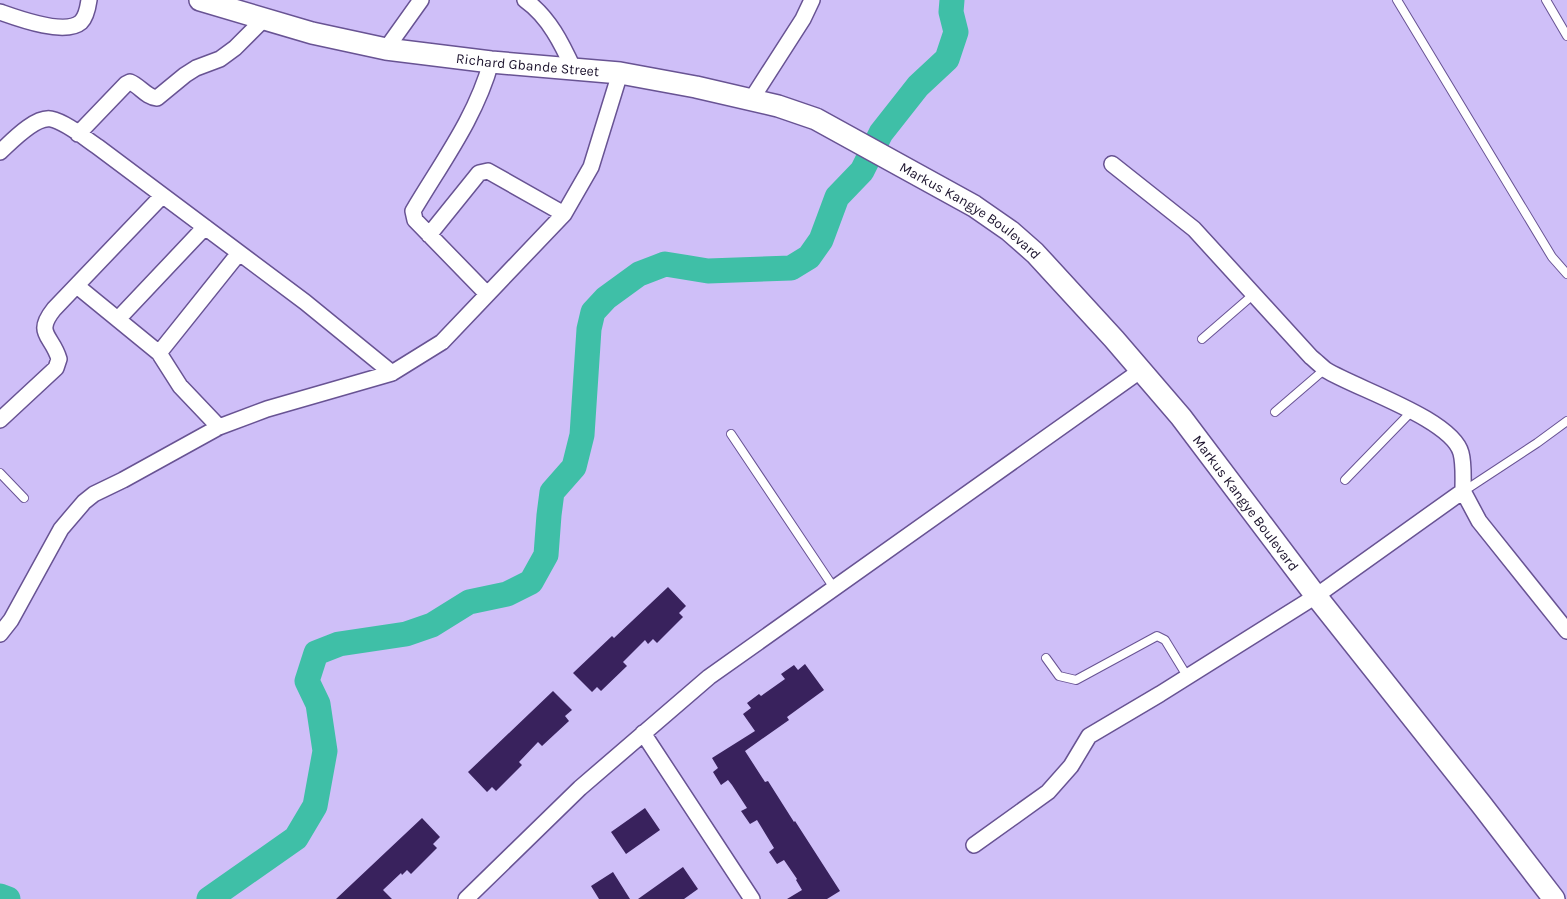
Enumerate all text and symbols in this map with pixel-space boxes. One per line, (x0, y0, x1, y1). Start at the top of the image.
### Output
street label: Richard Gbande Street (455, 50, 600, 80)
street label: Markus Kangye Boulevard (896, 159, 1044, 263)
street label: Markus Kangye Boulevard (1189, 432, 1302, 574)

